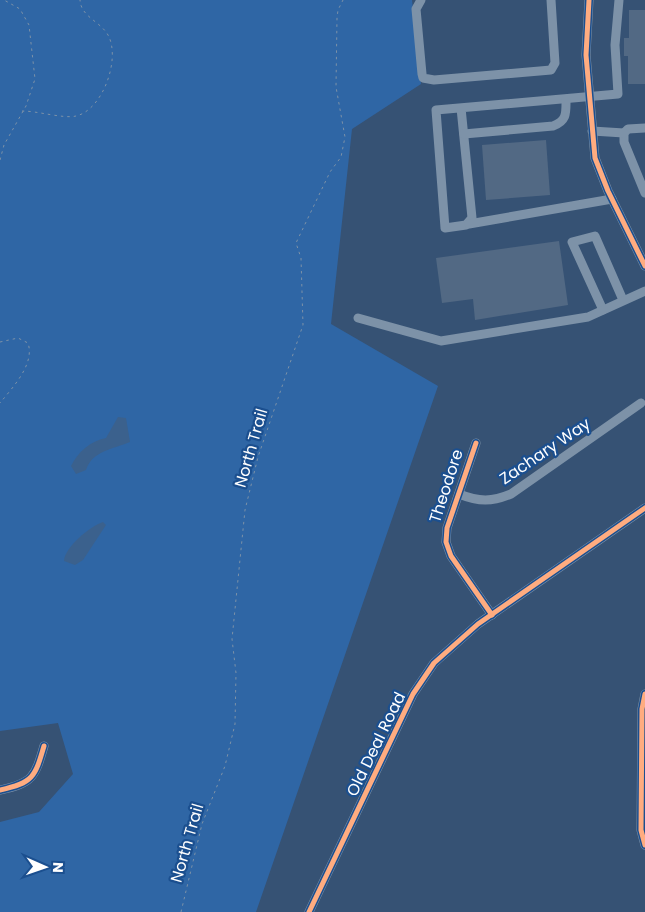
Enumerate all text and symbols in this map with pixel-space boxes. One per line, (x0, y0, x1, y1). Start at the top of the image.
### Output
street label: North Trail (229, 406, 273, 490)
street label: Zachary Way (495, 412, 595, 490)
street label: Theodore (423, 446, 469, 526)
street label: Old Deal Road (341, 688, 411, 800)
street label: North Trail (165, 801, 209, 885)
north arrow (20, 842, 70, 892)
text: N (48, 862, 68, 873)

